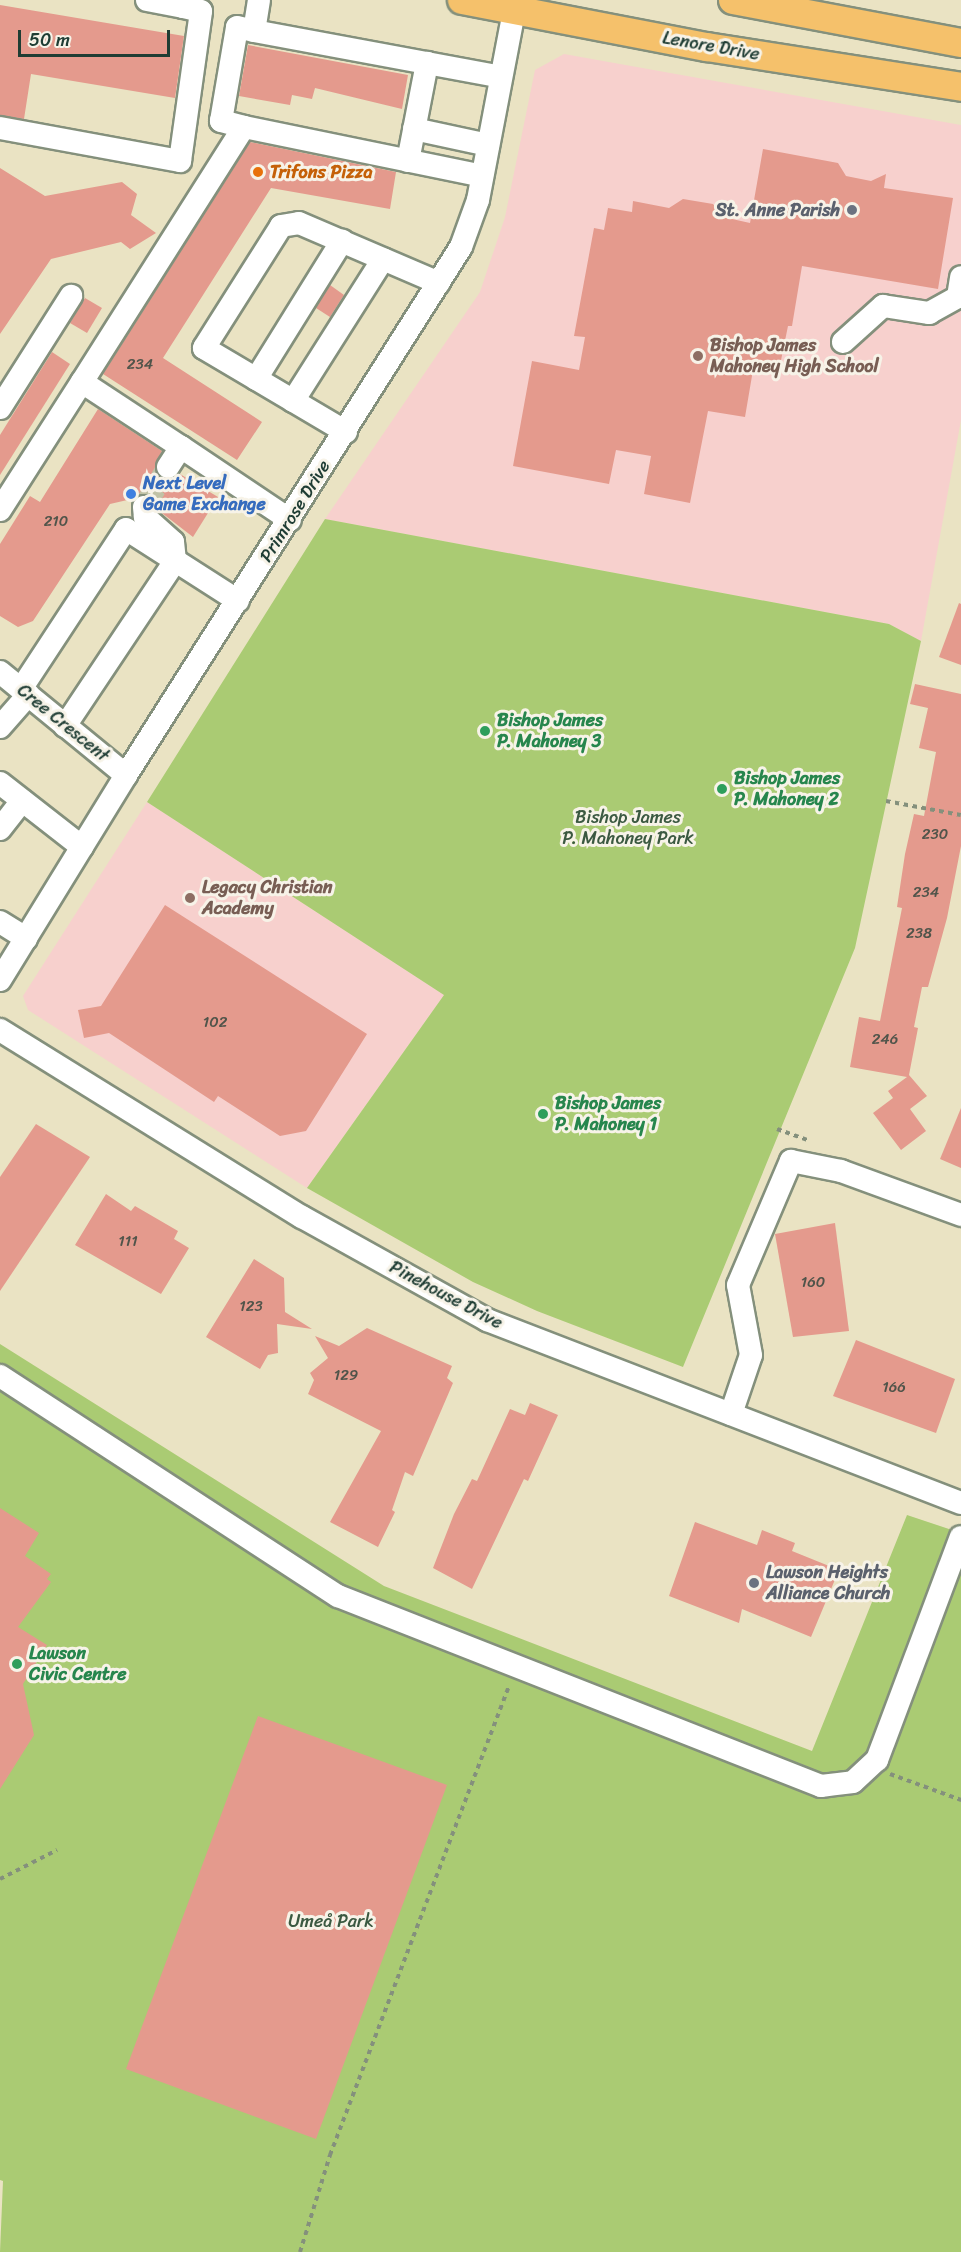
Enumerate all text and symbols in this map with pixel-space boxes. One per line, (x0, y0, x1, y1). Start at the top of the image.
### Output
scale bar (21, 18, 172, 56)
text: 50 m (29, 24, 70, 56)
street label: Lenore Drive (661, 27, 761, 65)
place label: Trifons Pizza (270, 161, 372, 183)
marker: Trifons Pizza (251, 165, 265, 179)
place label: St. Anne Parish (716, 199, 840, 221)
marker: St. Anne Parish (845, 203, 859, 217)
place label: Bishop James Mahoney High School (710, 335, 879, 378)
marker: Bishop James Mahoney High School (691, 349, 705, 363)
house number: 234 (127, 356, 153, 374)
street label: Primrose Drive (255, 456, 335, 566)
place label: Next Level Game Exchange (143, 473, 266, 516)
marker: Next Level Game Exchange (124, 487, 138, 501)
house number: 210 (44, 513, 68, 531)
street label: Cree Crescent (12, 679, 114, 767)
place label: Bishop James P. Mahoney 3 (497, 710, 603, 752)
marker: Bishop James P. Mahoney 3 (478, 724, 492, 738)
place label: Bishop James P. Mahoney 2 (734, 768, 840, 810)
marker: Bishop James P. Mahoney 2 (715, 782, 729, 796)
park label: Bishop James P. Mahoney Park (563, 807, 693, 850)
house number: 230 (922, 826, 948, 844)
place label: Legacy Christian Academy (202, 877, 333, 920)
house number: 234 (913, 884, 939, 902)
marker: Legacy Christian Academy (183, 891, 197, 905)
house number: 238 (906, 925, 932, 943)
house number: 102 (203, 1014, 227, 1032)
house number: 246 (872, 1031, 898, 1049)
place label: Bishop James P. Mahoney 1 (555, 1093, 661, 1136)
marker: Bishop James P. Mahoney 1 (536, 1107, 550, 1121)
house number: 111 (118, 1233, 138, 1251)
street label: Pinehouse Drive (386, 1256, 506, 1334)
house number: 160 (801, 1274, 825, 1292)
house number: 123 (239, 1298, 263, 1316)
house number: 129 (334, 1367, 358, 1385)
house number: 166 (882, 1379, 906, 1397)
place label: Lawson Heights Alliance Church (766, 1562, 890, 1604)
marker: Lawson Heights Alliance Church (747, 1576, 761, 1590)
place label: Lawson Civic Centre (29, 1643, 127, 1686)
marker: Lawson Civic Centre (10, 1657, 24, 1671)
park label: Umeå Park (288, 1910, 374, 1932)

